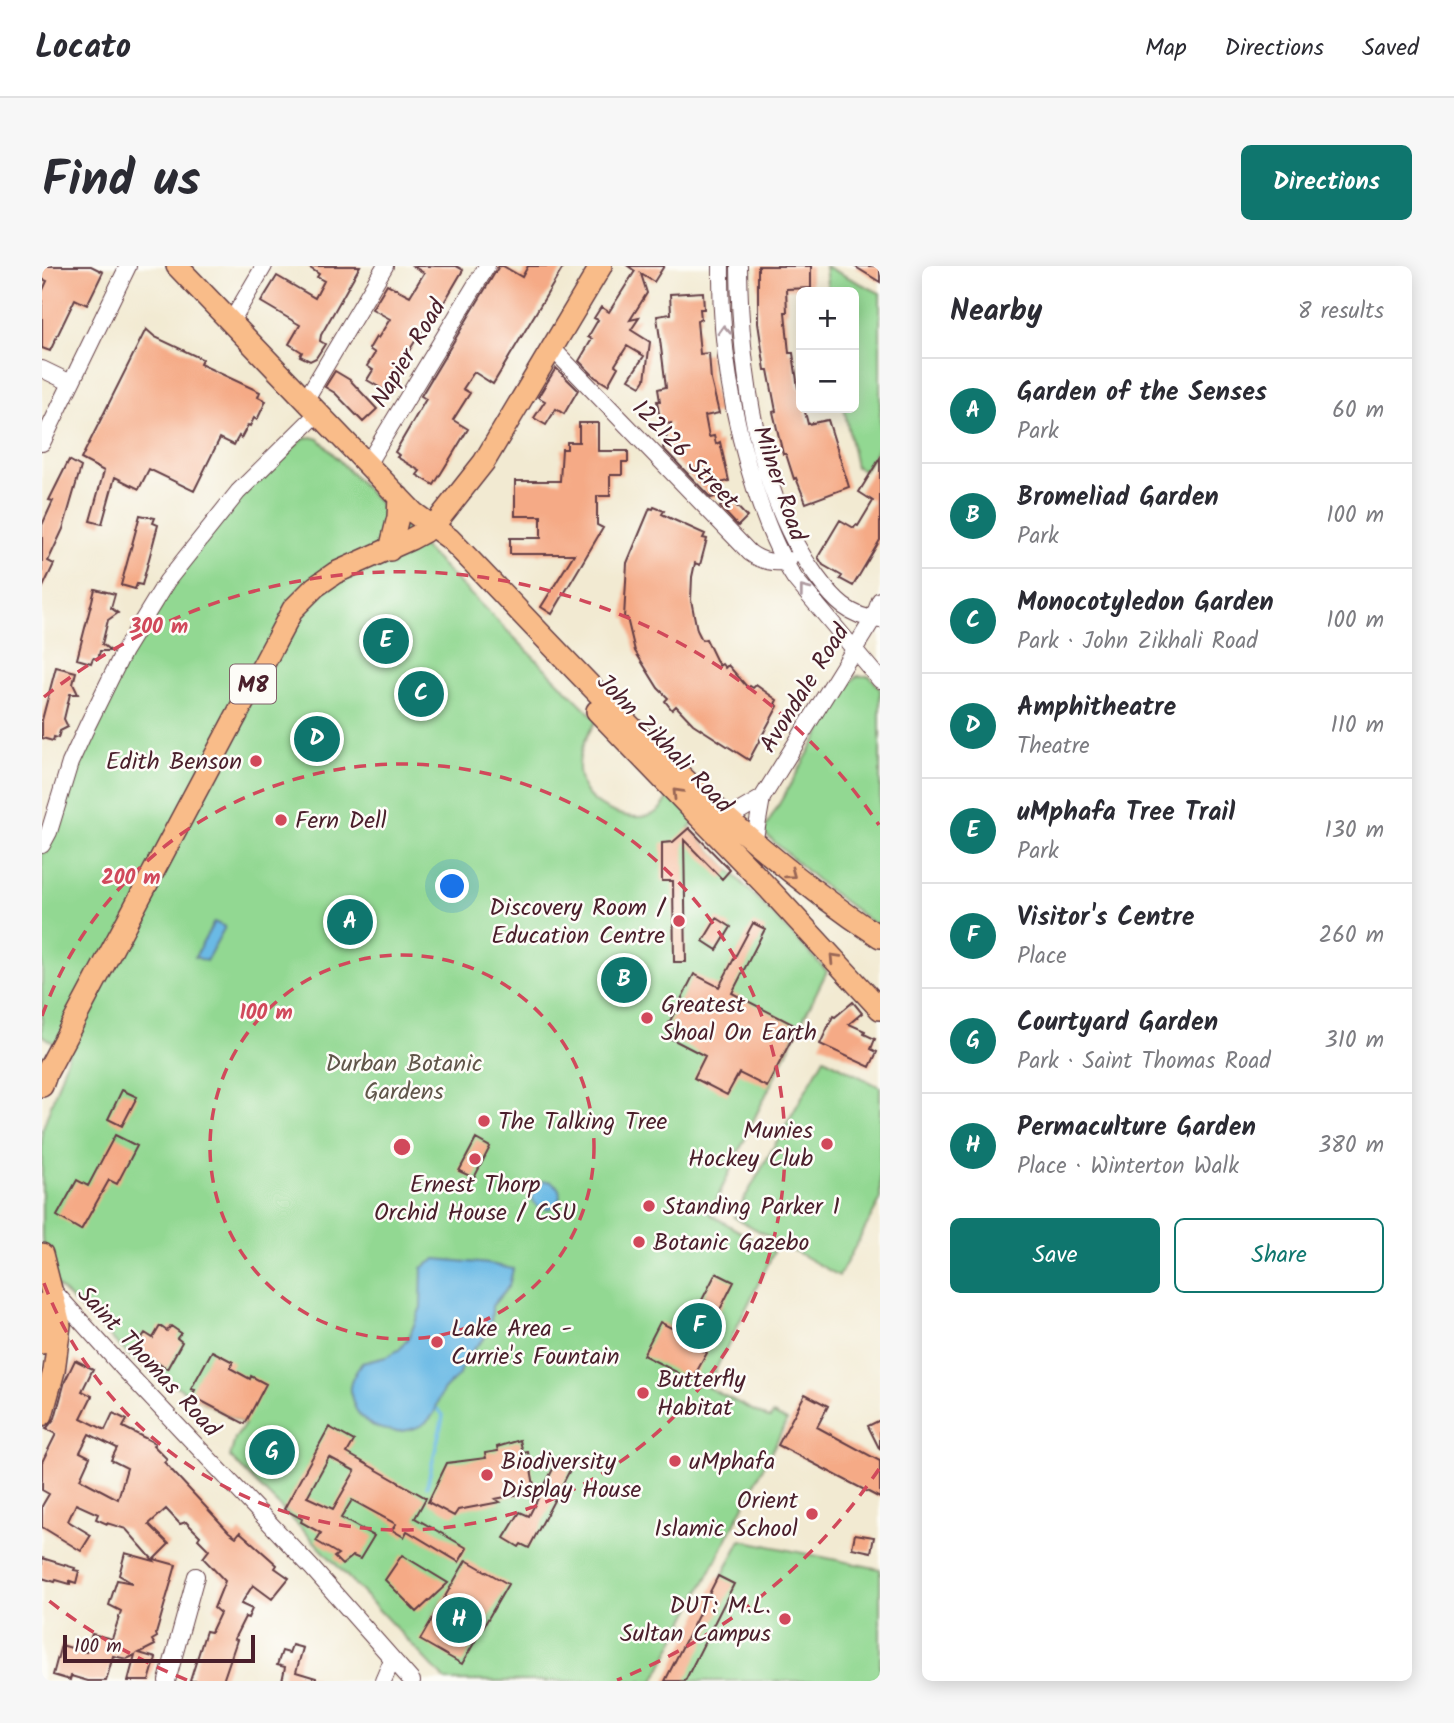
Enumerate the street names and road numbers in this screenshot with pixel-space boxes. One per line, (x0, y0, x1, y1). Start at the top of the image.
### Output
street label: Napier Road (361, 291, 458, 416)
street label: 122126 Street (622, 391, 748, 520)
street label: Milner Road (741, 420, 817, 547)
street label: Avondale Road (750, 616, 861, 761)
road number: M8 (230, 664, 276, 704)
street label: John Zikhali Road (586, 665, 742, 824)
street label: Saint Thomas Road (67, 1277, 230, 1448)

